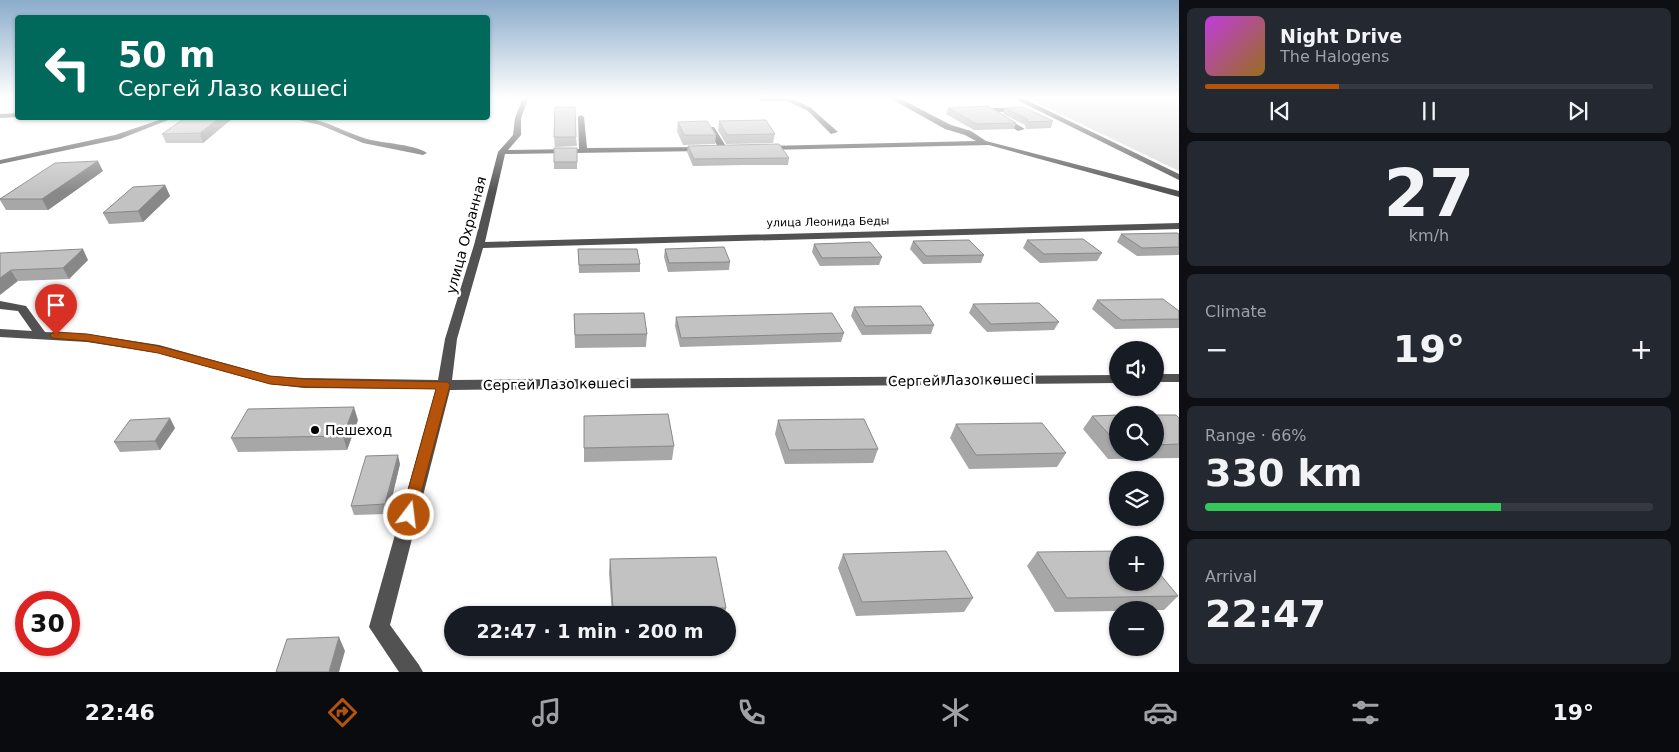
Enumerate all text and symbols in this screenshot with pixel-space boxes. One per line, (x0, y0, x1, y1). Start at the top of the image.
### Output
text: Night Drive (1280, 25, 1402, 47)
icon: left (35, 35, 100, 100)
text: 50 m (118, 35, 215, 75)
text: The Halogens (1280, 47, 1389, 66)
text: Сергей Лазо көшесі (118, 76, 348, 101)
icon: previous (1266, 97, 1294, 125)
icon: pause (1415, 97, 1443, 125)
icon: next (1564, 97, 1592, 125)
text: 27 (1384, 156, 1474, 231)
street label: улица Охранная (443, 175, 489, 295)
street label: улица Леонида Беды (766, 214, 890, 230)
text: km/h (1409, 226, 1449, 245)
pin (35, 284, 77, 335)
icon: arrive (42, 291, 70, 319)
text: Climate (1205, 302, 1267, 321)
text: 19° (1393, 327, 1465, 371)
text: − (1205, 333, 1228, 366)
text: + (1630, 333, 1653, 366)
map controls (1109, 341, 1164, 656)
button: sound (1109, 341, 1164, 396)
street label: Сергей Лазо көшесі (888, 371, 1034, 389)
street label: Сергей Лазо көшесі (483, 375, 629, 393)
button: search (1109, 406, 1164, 461)
place label: Пешеход (325, 422, 392, 438)
marker: Пешеход (309, 424, 321, 436)
text: Range · 66% (1205, 426, 1307, 445)
text: 330 km (1205, 451, 1362, 495)
button: layers (1109, 471, 1164, 526)
position arrow (382, 488, 434, 540)
button: + (1109, 536, 1164, 591)
text: Arrival (1205, 567, 1257, 586)
speed limit sign: 30 (15, 591, 80, 656)
text: 22:47 (1205, 592, 1326, 636)
button: − (1109, 601, 1164, 656)
text: 22:47 · 1 min · 200 m (476, 620, 704, 642)
icon: directions (325, 695, 360, 730)
icon: music (529, 695, 564, 730)
icon: phone (734, 695, 769, 730)
icon: climate (938, 695, 973, 730)
icon: car (1143, 695, 1178, 730)
icon: filters (1348, 695, 1383, 730)
text: 22:46 (85, 700, 155, 725)
text: 19° (1552, 700, 1594, 725)

